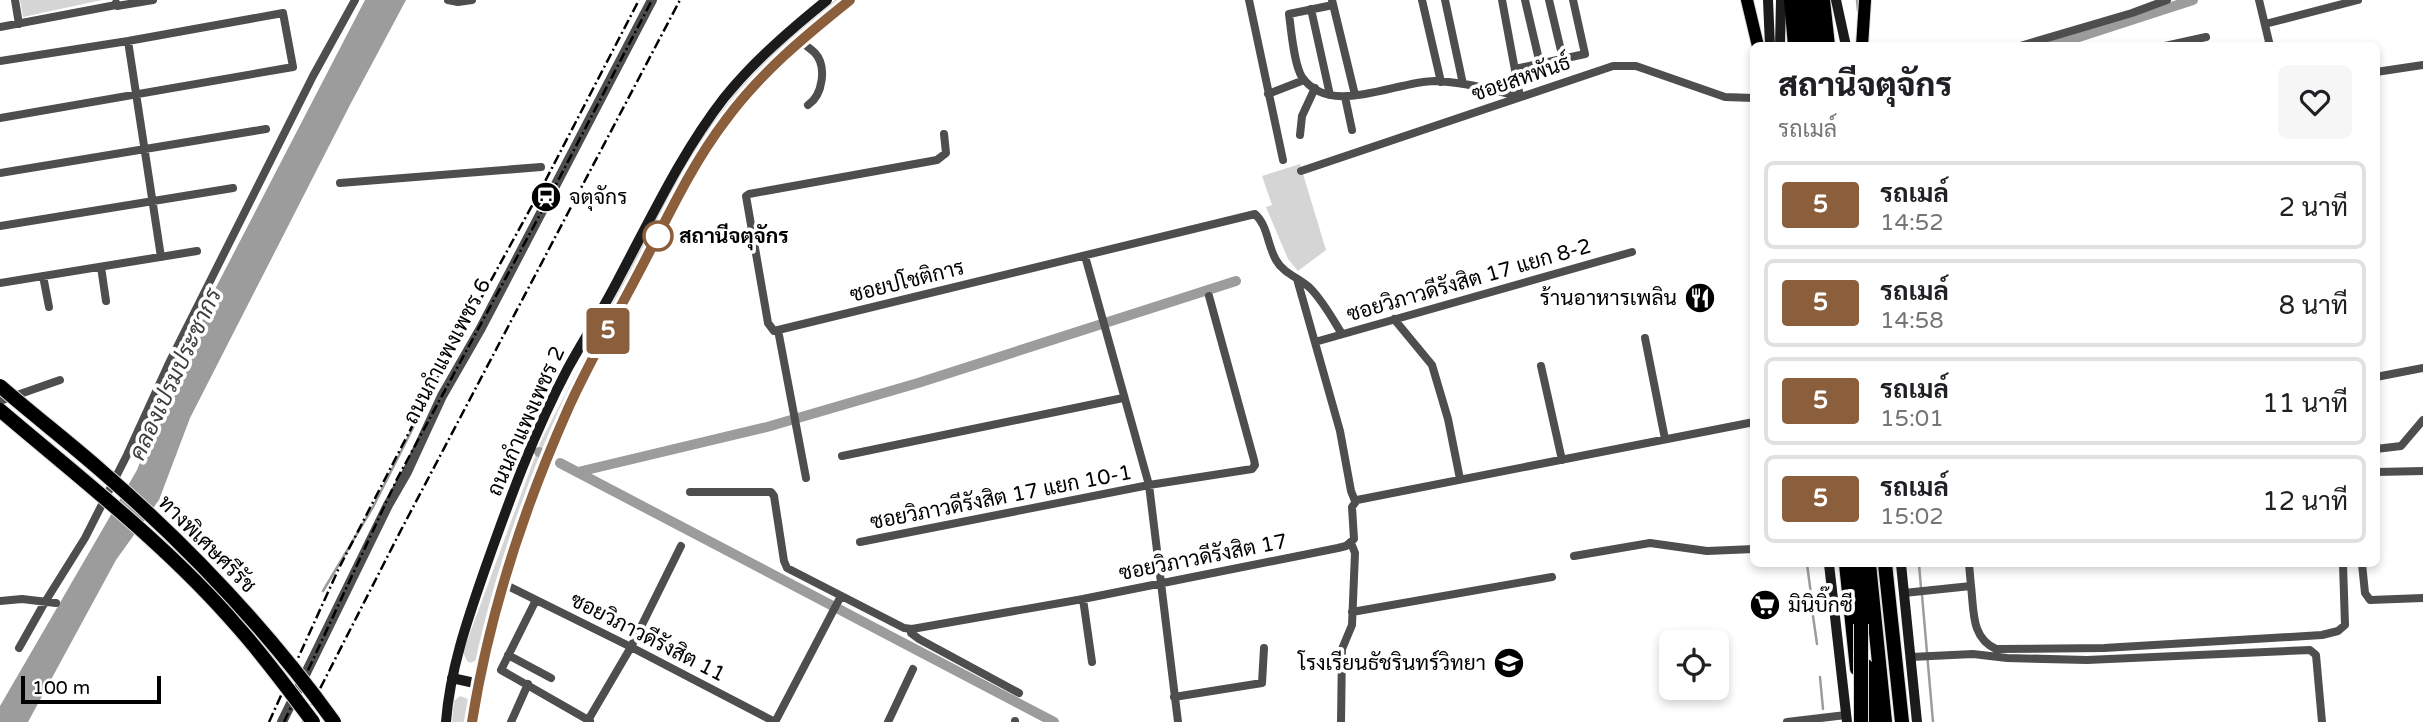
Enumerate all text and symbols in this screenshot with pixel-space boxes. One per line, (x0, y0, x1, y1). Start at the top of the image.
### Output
street label: ซอยสหพันธ์ (1468, 48, 1574, 107)
button: heart (2278, 65, 2352, 139)
text: สถานีจตุจักร (1778, 66, 1952, 105)
text: รถเมล์ (1778, 116, 1837, 144)
text: รถเมล์ (1880, 178, 1949, 209)
station icon: จตุจักร (529, 180, 563, 214)
place label: จตุจักร (569, 185, 627, 211)
text: 5 (1813, 190, 1828, 219)
text: 2 นาที (2279, 192, 2348, 223)
text: 14:52 (1880, 209, 1944, 237)
marker: สถานีจตุจักร (643, 221, 673, 251)
place label: สถานีจตุจักร (679, 223, 789, 251)
street label: ซอยวิภาวดีรังสิต 17 แยก 8-2 (1344, 233, 1594, 327)
street label: ซอยปโชติการ (847, 254, 967, 308)
street label: ถนนกำแพงเพชร 6 (399, 274, 496, 428)
text: รถเมล์ (1880, 276, 1949, 307)
restaurant icon: ร้านอาหารเพลิน (1683, 281, 1717, 315)
water label: คลองเปรมประชากร (124, 283, 228, 465)
place label: ร้านอาหารเพลิน (1540, 286, 1677, 311)
text: 5 (1813, 288, 1828, 317)
text: 8 นาที (2279, 290, 2348, 321)
text: 14:58 (1880, 307, 1944, 335)
line badge: 5 (585, 308, 631, 354)
text: 5 (600, 316, 616, 345)
street label: ถนนกำแพงเพชร 2 (482, 342, 571, 500)
text: รถเมล์ (1880, 374, 1949, 405)
text: 5 (1813, 386, 1828, 415)
text: 11 นาที (2262, 388, 2348, 419)
text: 15:01 (1880, 405, 1944, 433)
street label: ซอยวิภาวดีรังสิต 17 แยก 10-1 (868, 459, 1134, 535)
text: รถเมล์ (1880, 472, 1949, 503)
text: 5 (1813, 484, 1828, 513)
text: 12 นาที (2262, 486, 2348, 517)
street label: ทางพิเศษศรีรัช (153, 490, 261, 598)
text: 15:02 (1880, 503, 1944, 531)
street label: ซอยวิภาวดีรังสิต 17 (1117, 528, 1289, 586)
place label: มินิบิ๊กซี (1788, 586, 1853, 618)
street label: ซอยวิภาวดีรังสิต 11 (566, 587, 730, 687)
supermarket icon: มินิบิ๊กซี (1748, 588, 1782, 622)
map controls (1659, 630, 1729, 700)
button: locate (1659, 630, 1729, 700)
school or university icon: โรงเรียนธัชรินทร์วิทยา (1492, 646, 1526, 680)
place label: โรงเรียนธัชรินทร์วิทยา (1297, 649, 1486, 676)
scale bar (21, 673, 161, 705)
text: 100 m (32, 677, 90, 699)

